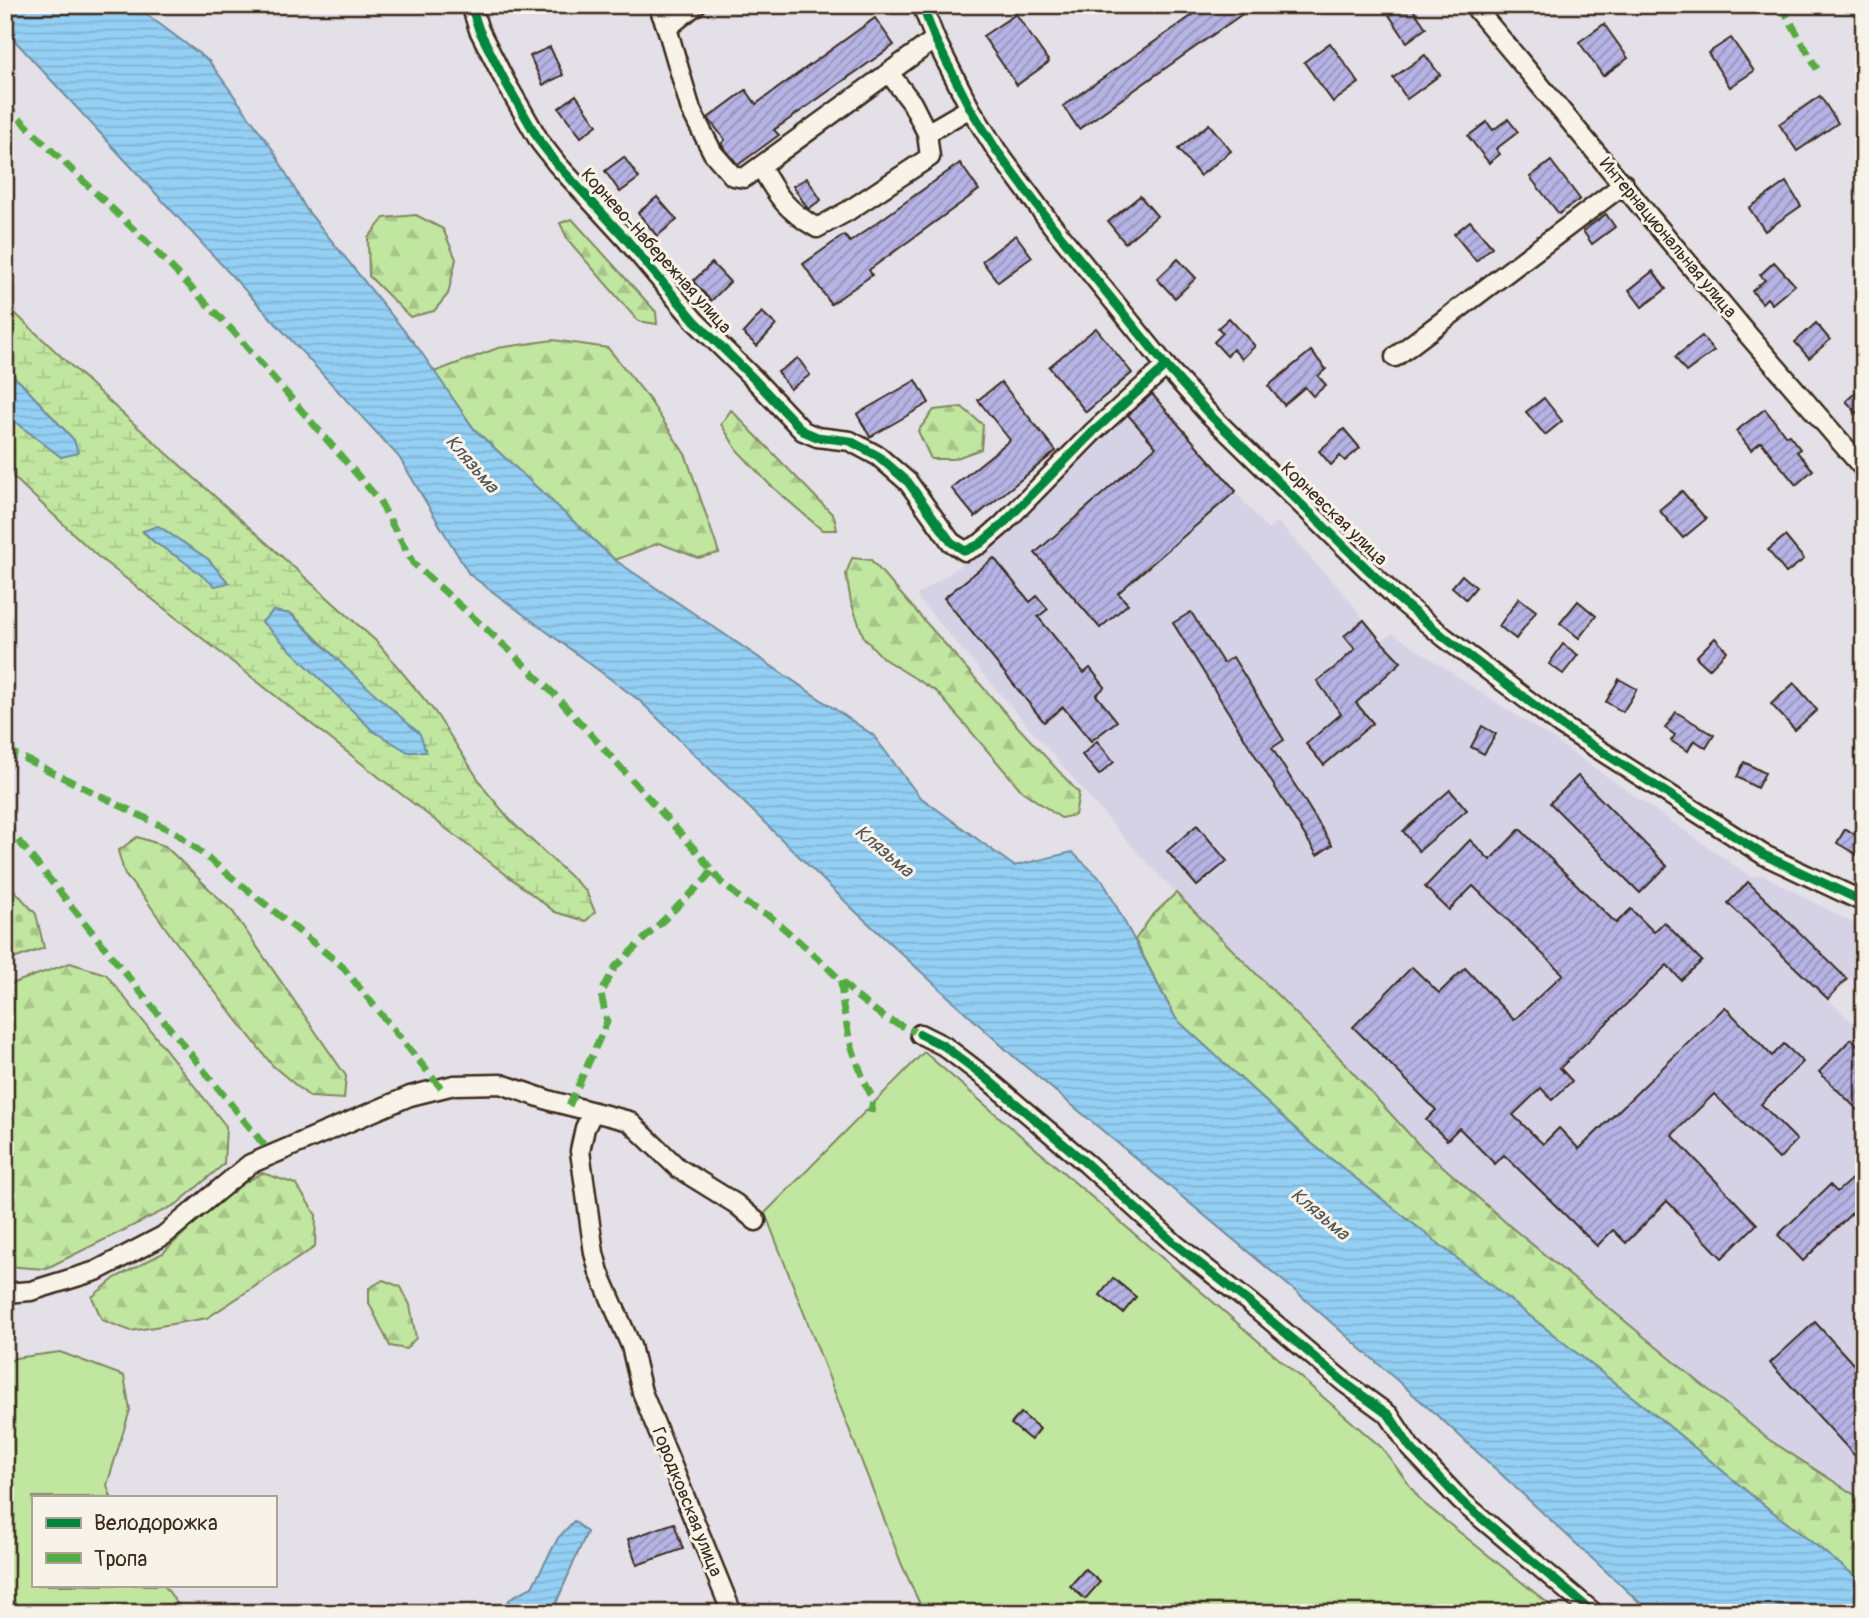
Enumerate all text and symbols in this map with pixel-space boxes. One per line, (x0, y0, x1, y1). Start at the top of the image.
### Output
street label: Интернациональная улица (1594, 153, 1742, 323)
street label: Корнево-Набережная улица (576, 164, 736, 338)
water label: Клязьма (440, 430, 504, 499)
street label: Корневская улица (1276, 457, 1392, 571)
water label: Клязьма (850, 820, 919, 883)
water label: Клязьма (1286, 1183, 1355, 1246)
street label: Городковская улица (647, 1424, 727, 1580)
legend (32, 1496, 276, 1586)
text: Велодорожка (94, 1510, 218, 1537)
text: Тропа (94, 1546, 147, 1573)

